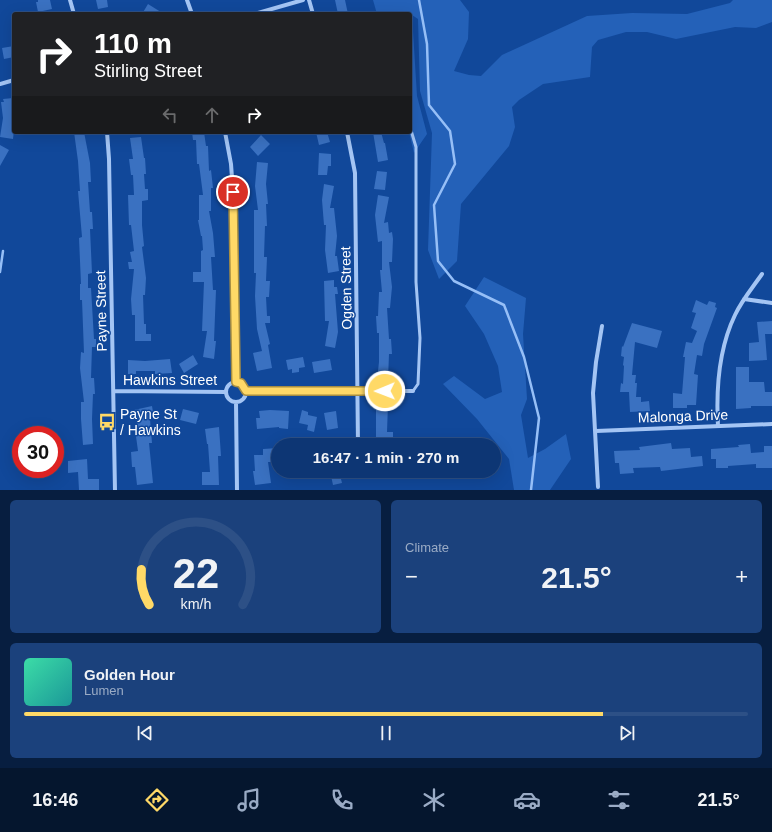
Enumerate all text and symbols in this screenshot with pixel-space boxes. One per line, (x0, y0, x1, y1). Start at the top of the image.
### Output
icon: right (28, 28, 80, 80)
text: 110 m (94, 28, 172, 59)
text: Stirling Street (94, 61, 202, 81)
icon: left (159, 104, 181, 126)
icon: ahead (201, 104, 223, 126)
icon: right (243, 104, 265, 126)
pin (216, 175, 250, 209)
icon: arrive (222, 181, 244, 203)
street label: Ogden Street (337, 246, 355, 330)
street label: Payne Street (92, 270, 110, 352)
position arrow (364, 370, 406, 412)
street label: Hawkins Street (123, 372, 217, 388)
place label: Payne St / Hawkins (120, 406, 181, 438)
street label: Malonga Drive (638, 406, 729, 426)
bus stop icon: Payne St / Hawkins (97, 412, 117, 432)
speed limit sign: 30 (12, 426, 64, 478)
text: 16:47 · 1 min · 270 m (313, 449, 459, 466)
text: Climate (405, 540, 449, 555)
text: 22 (172, 549, 219, 596)
text: 21.5° (541, 561, 612, 594)
text: − (405, 564, 418, 589)
text: + (735, 564, 748, 589)
text: km/h (180, 595, 211, 611)
text: Golden Hour (84, 666, 175, 683)
text: Lumen (84, 683, 124, 698)
icon: previous (134, 722, 156, 744)
icon: pause (375, 722, 397, 744)
icon: next (616, 722, 638, 744)
icon: directions (143, 786, 171, 814)
icon: music (235, 786, 263, 814)
icon: phone (328, 786, 356, 814)
icon: climate (420, 786, 448, 814)
icon: car (513, 786, 541, 814)
icon: filters (605, 786, 633, 814)
text: 16:46 (32, 790, 78, 810)
text: 21.5° (697, 790, 740, 810)

